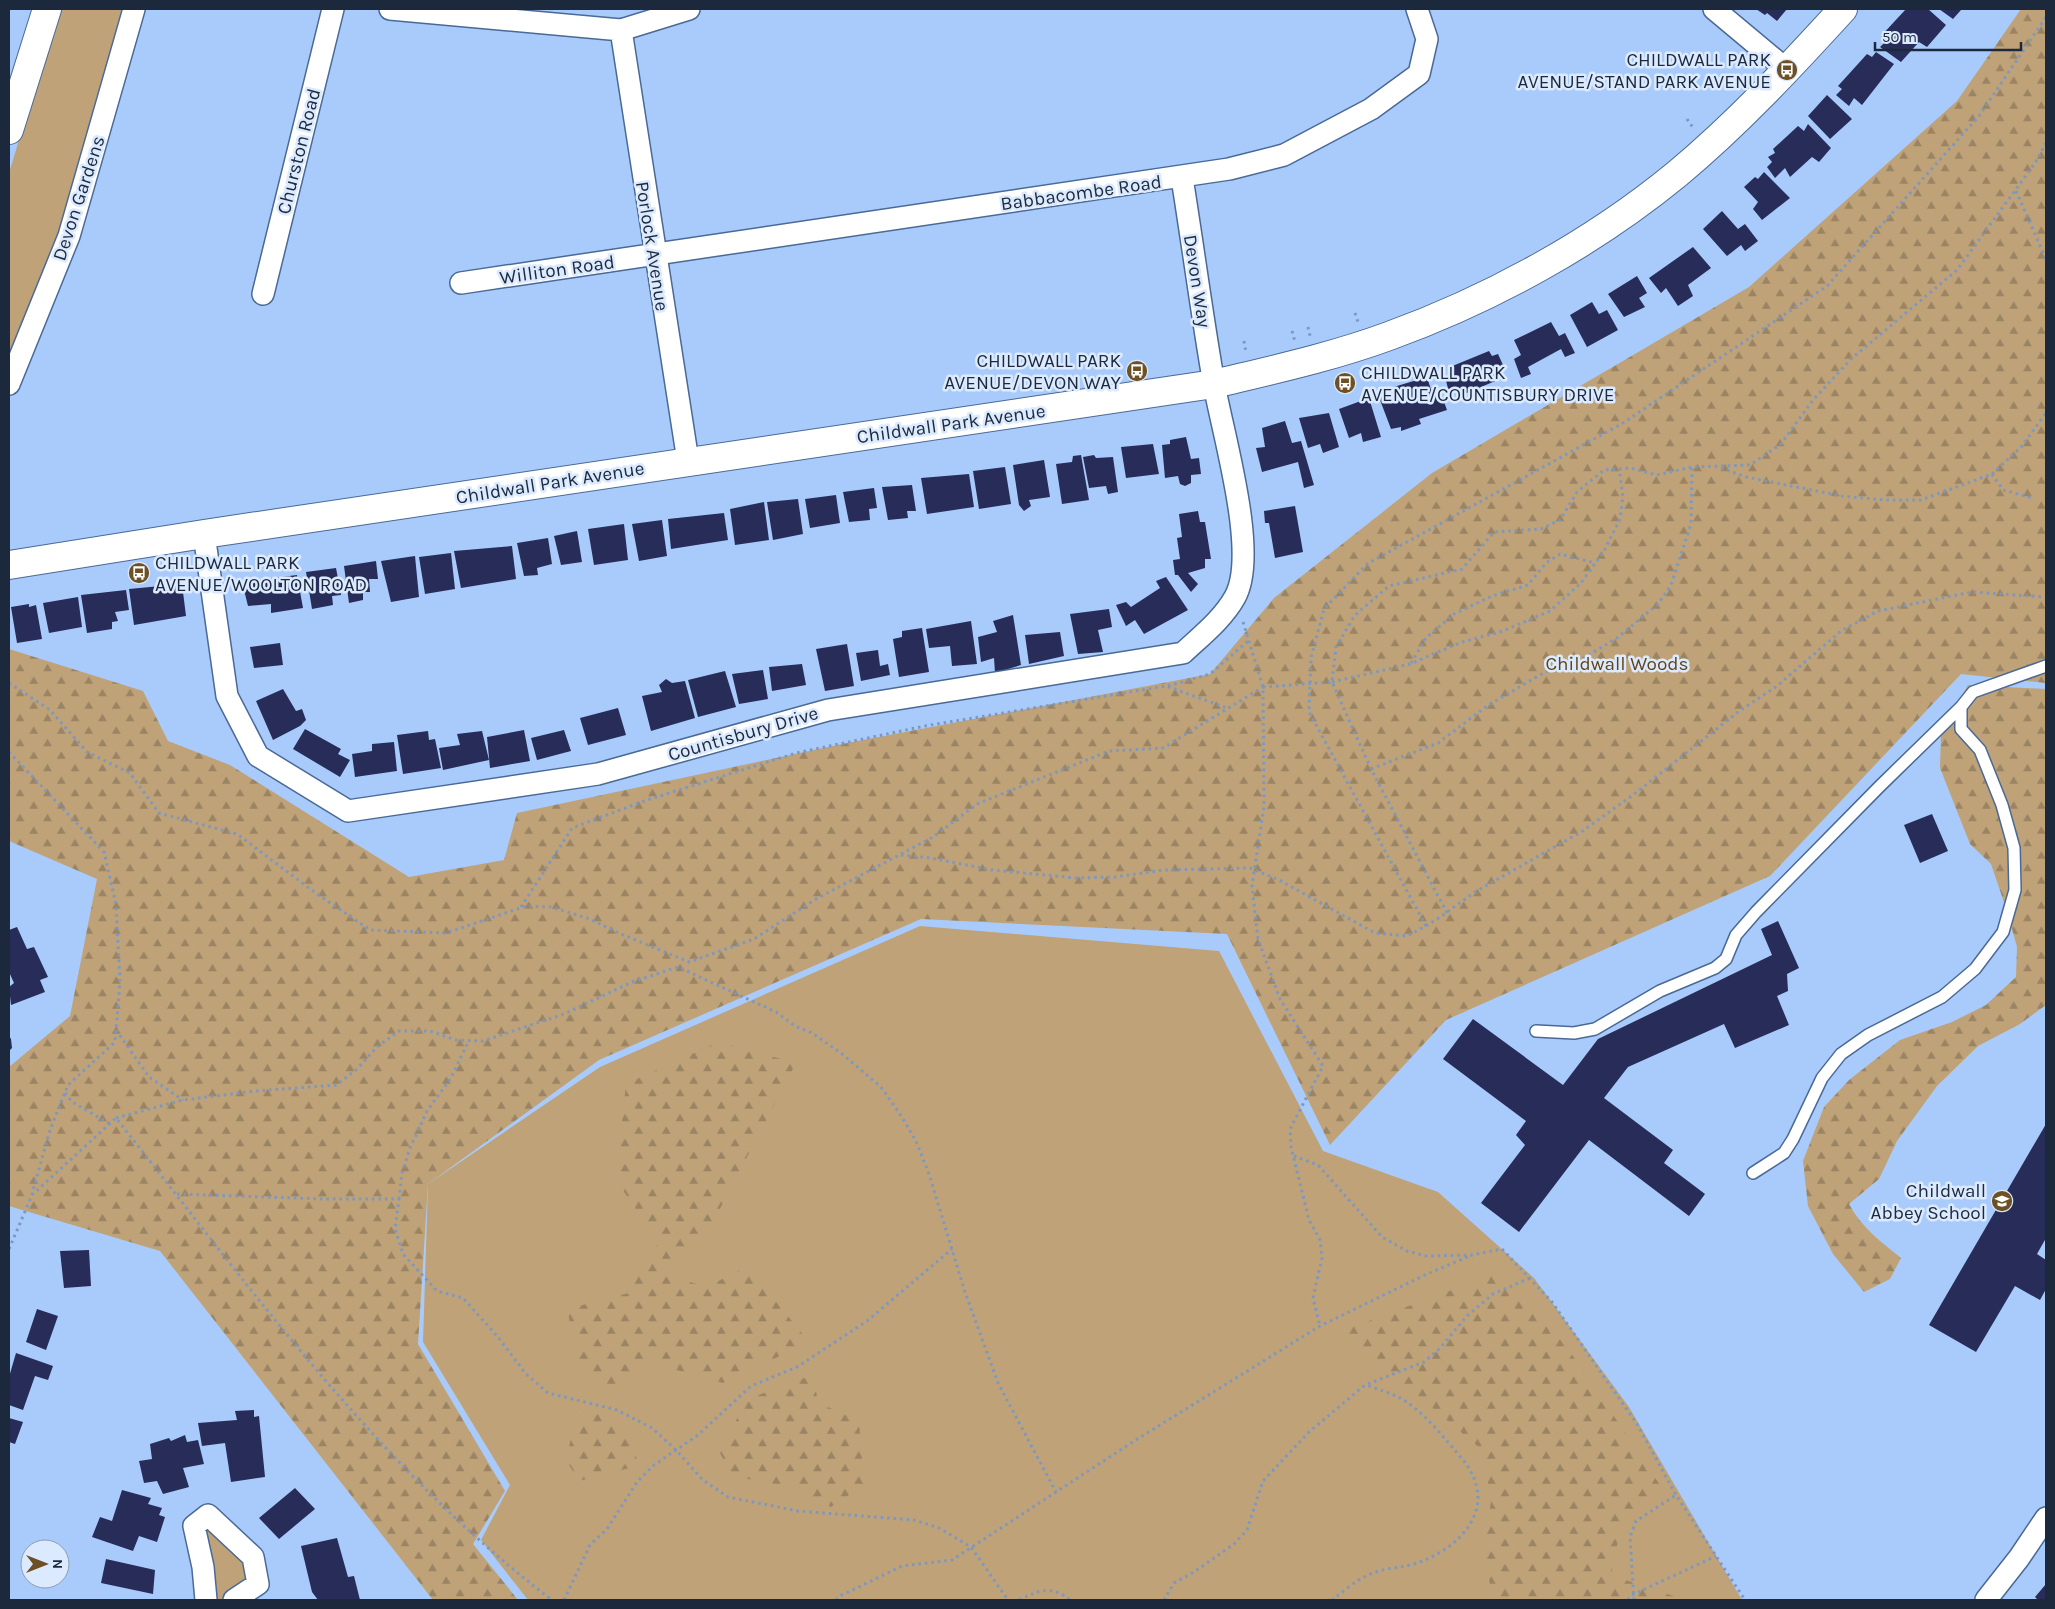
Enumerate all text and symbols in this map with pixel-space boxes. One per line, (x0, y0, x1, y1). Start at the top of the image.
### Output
scale bar (1875, 20, 2021, 52)
text: 50 m (1882, 28, 1917, 46)
place label: CHILDWALL PARK AVENUE/STAND PARK AVENUE (1518, 49, 1771, 93)
bus stop icon: CHILDWALL PARK AVENUE/STAND PARK AVENUE (1775, 58, 1799, 82)
street label: Churston Road (273, 86, 325, 216)
street label: Devon Gardens (48, 133, 110, 264)
street label: Babbacombe Road (999, 171, 1163, 215)
street label: Porlock Avenue (631, 180, 673, 313)
street label: Devon Way (1179, 233, 1215, 329)
street label: Williton Road (498, 251, 616, 289)
place label: CHILDWALL PARK AVENUE/DEVON WAY (944, 350, 1122, 394)
bus stop icon: CHILDWALL PARK AVENUE/DEVON WAY (1125, 359, 1149, 383)
place label: CHILDWALL PARK AVENUE/COUNTISBURY DRIVE (1361, 362, 1614, 406)
bus stop icon: CHILDWALL PARK AVENUE/COUNTISBURY DRIVE (1333, 371, 1357, 395)
street label: Childwall Park Avenue (855, 400, 1047, 448)
street label: Childwall Park Avenue (454, 457, 646, 509)
place label: CHILDWALL PARK AVENUE/WOOLTON ROAD (155, 552, 367, 596)
bus stop icon: CHILDWALL PARK AVENUE/WOOLTON ROAD (127, 561, 151, 585)
park label: Childwall Woods (1545, 653, 1689, 675)
street label: Countisbury Drive (666, 702, 821, 766)
place label: Childwall Abbey School (1871, 1180, 1986, 1224)
school or university icon: Childwall Abbey School (1990, 1189, 2014, 1213)
north arrow (20, 1539, 70, 1589)
text: N (49, 1559, 66, 1569)

